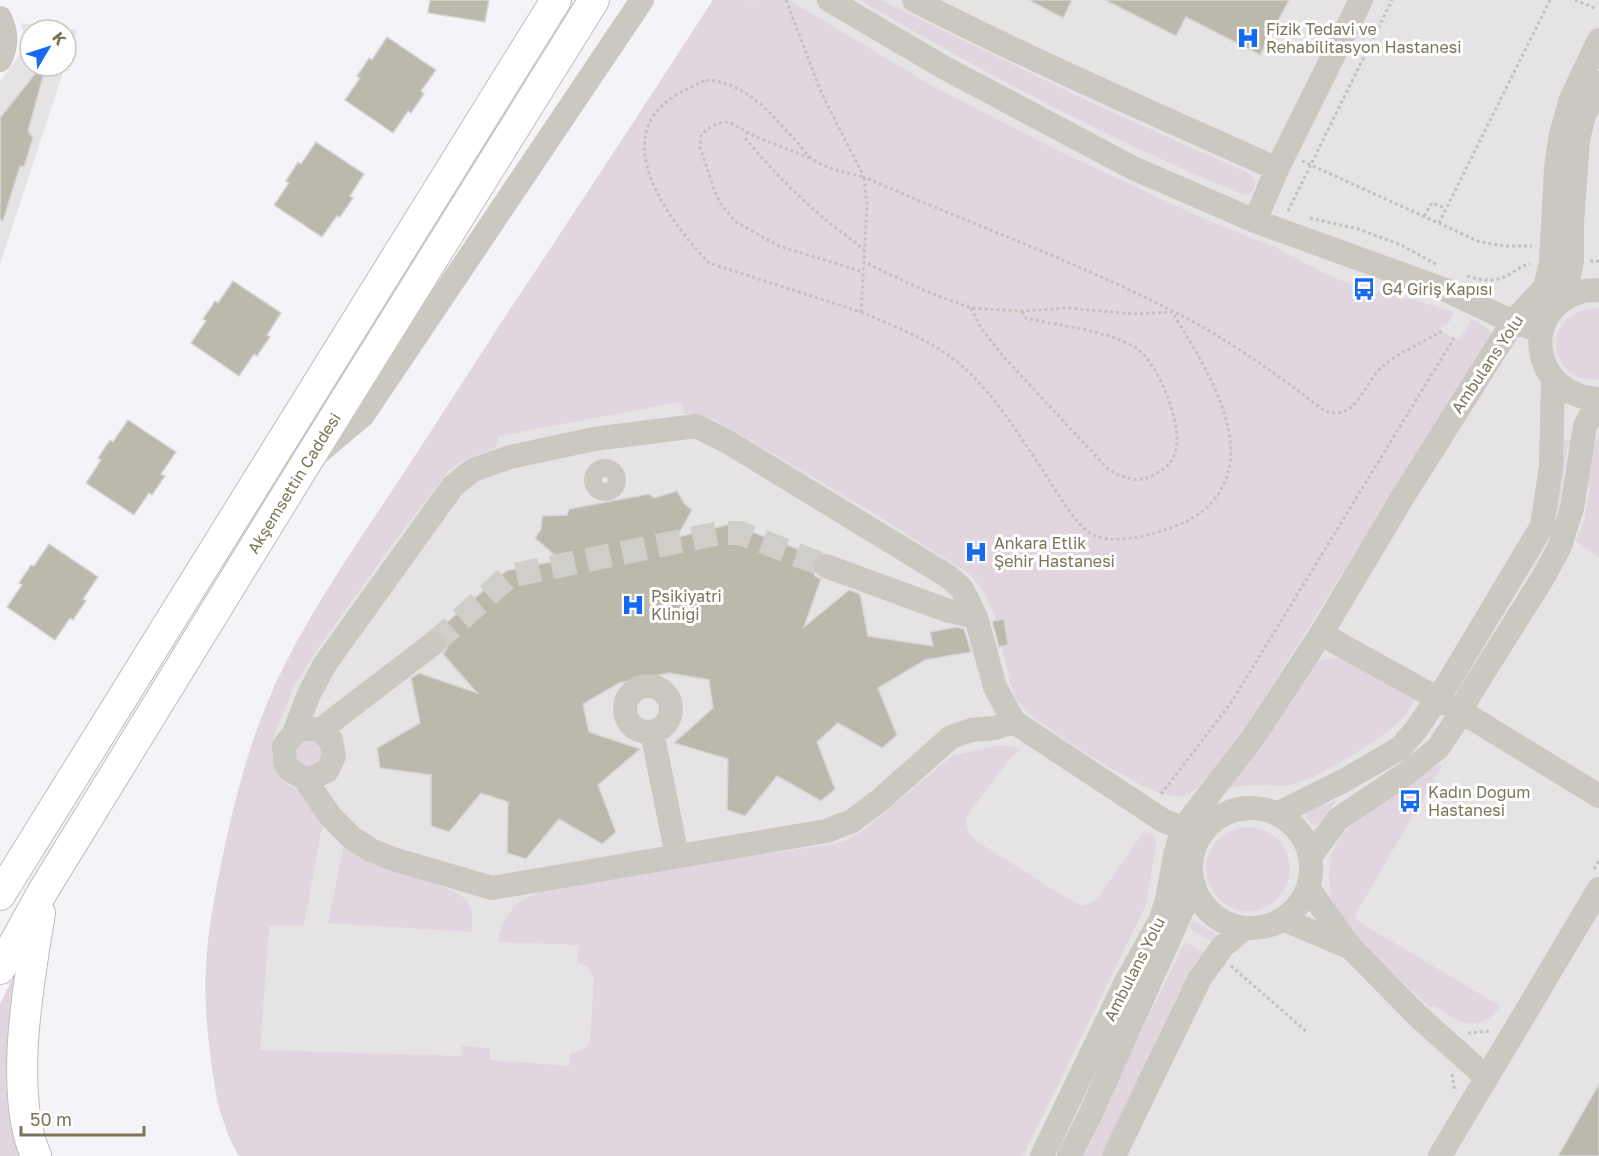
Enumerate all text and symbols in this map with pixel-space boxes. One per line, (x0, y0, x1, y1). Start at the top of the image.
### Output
north arrow (18, 18, 78, 78)
place label: Fizik Tedavi ve Rehabilitasyon Hastanesi (1266, 19, 1461, 57)
hospital icon: Fizik Tedavi ve Rehabilitasyon Hastanesi (1235, 25, 1261, 51)
text: K (48, 28, 71, 50)
bus stop icon: G4 Giriş Kapısı (1351, 276, 1377, 302)
place label: G4 Giriş Kapısı (1382, 279, 1492, 299)
street label: Ambulans Yolu (1447, 311, 1527, 417)
street label: Akşemsettin Caddesi (243, 409, 345, 557)
place label: Ankara Etlik Şehir Hastanesi (994, 533, 1115, 571)
hospital icon: Ankara Etlik Şehir Hastanesi (963, 539, 989, 565)
place label: Psikiyatri Kliniği (651, 586, 722, 624)
hospital icon: Psikiyatri Kliniği (620, 592, 646, 618)
place label: Kadın Doğum Hastanesi (1428, 782, 1530, 820)
bus stop icon: Kadın Doğum Hastanesi (1397, 788, 1423, 814)
street label: Ambulans Yolu (1099, 914, 1169, 1024)
scale bar (21, 1099, 144, 1137)
text: 50 m (30, 1108, 72, 1130)

